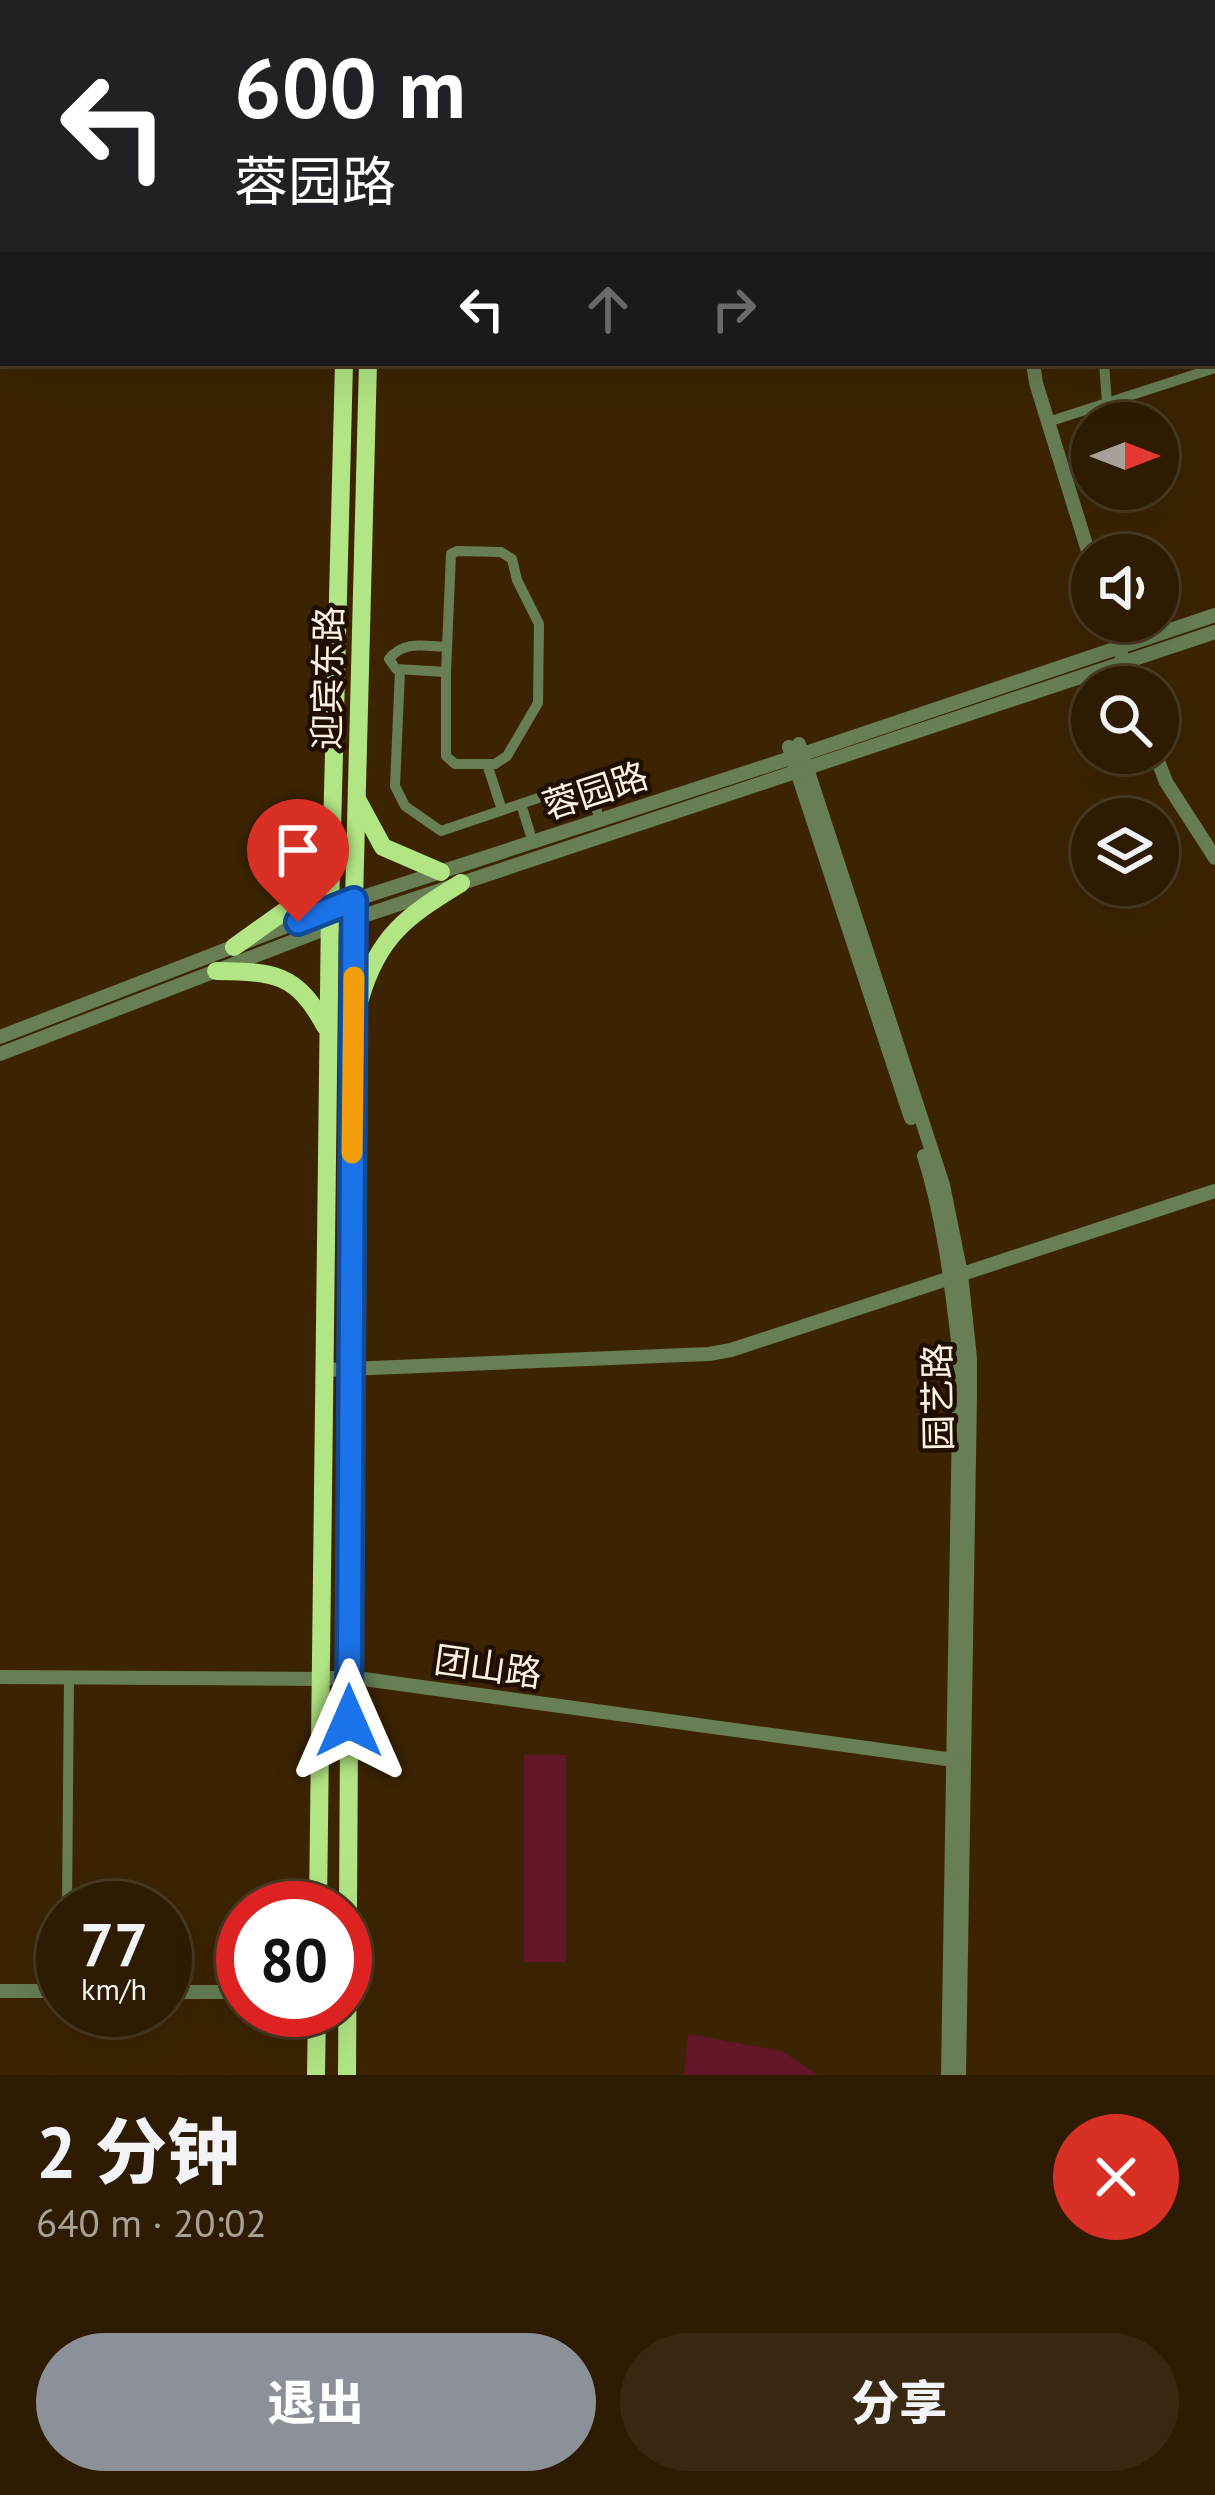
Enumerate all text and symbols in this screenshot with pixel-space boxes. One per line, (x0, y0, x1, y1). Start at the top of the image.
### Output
text: 600 m (234, 32, 466, 141)
icon: left (36, 48, 192, 204)
text: 蓉园路 (234, 146, 396, 216)
icon: left (449, 276, 515, 342)
icon: ahead (575, 276, 641, 342)
icon: right (701, 276, 767, 342)
north arrow (1071, 402, 1179, 510)
map controls (1071, 402, 1179, 906)
button: sound (1071, 534, 1179, 642)
street label: 迎宾东路 (302, 606, 352, 750)
button: search (1071, 666, 1179, 774)
street label: 蓉园路 (536, 751, 654, 829)
button: layers (1071, 798, 1179, 906)
pin (247, 799, 349, 922)
icon: arrive (265, 817, 331, 883)
street label: 园艺路 (913, 1343, 961, 1451)
street label: 团山路 (431, 1635, 545, 1697)
position arrow (286, 1658, 412, 1784)
speed limit sign: 80 (216, 1881, 372, 2037)
text: 77 (80, 1905, 148, 1983)
text: km/h (81, 1969, 147, 2008)
text: 2 分钟 (36, 2105, 239, 2198)
button: close (1053, 2114, 1179, 2240)
text: 640 m · 20:02 (36, 2197, 267, 2248)
button: 退出 (36, 2333, 596, 2471)
button: 分享 (620, 2333, 1179, 2471)

